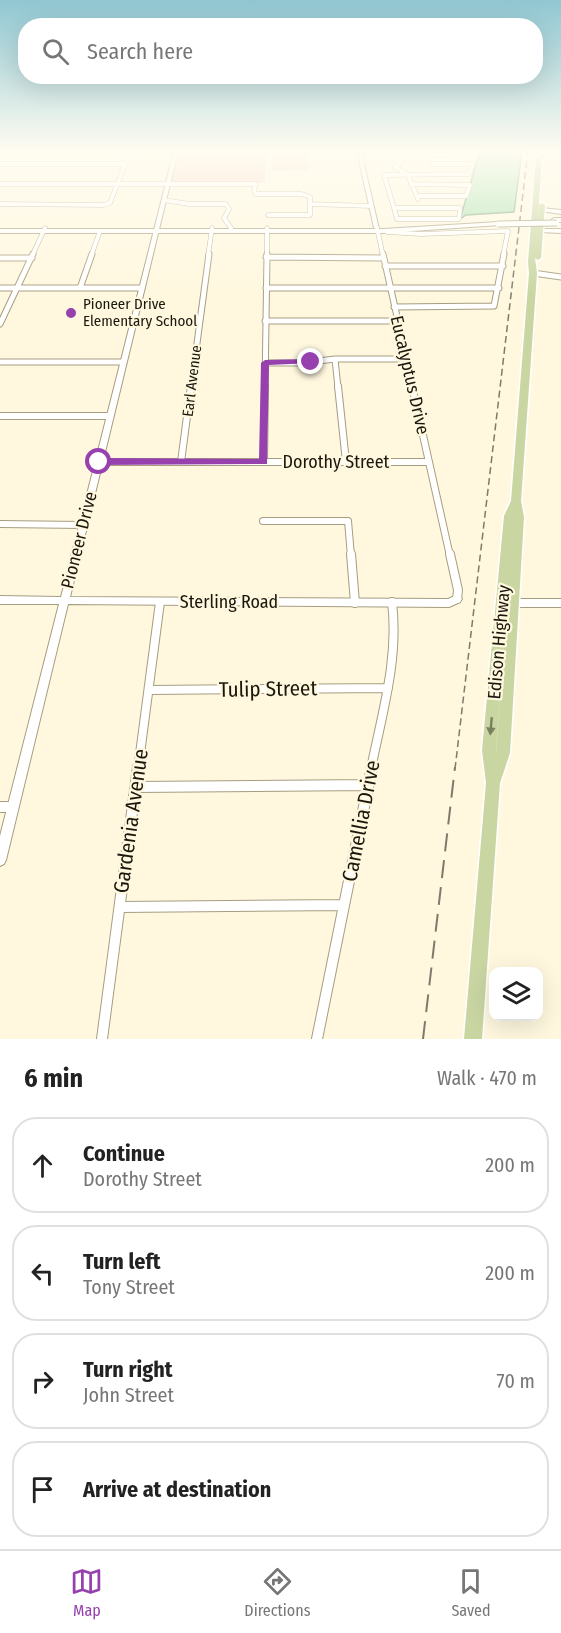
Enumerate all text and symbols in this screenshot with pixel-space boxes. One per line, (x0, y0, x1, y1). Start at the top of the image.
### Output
search box (18, 18, 543, 84)
icon: search (39, 35, 72, 68)
text: Search here (87, 38, 193, 65)
place label: Pioneer Drive Elementary School (83, 295, 197, 330)
marker: Pioneer Drive Elementary School (64, 306, 78, 320)
street label: Eucalyptus Drive (386, 313, 434, 437)
street label: Earl Avenue (179, 344, 205, 418)
route end (297, 348, 323, 374)
route start (85, 448, 111, 474)
street label: Dorothy Street (283, 451, 390, 473)
street label: Pioneer Drive (56, 489, 102, 591)
street label: Edison Highway (483, 584, 515, 700)
street label: Sterling Road (180, 591, 278, 613)
street label: Tulip Street (219, 675, 318, 703)
one-way arrow (486, 716, 496, 735)
street label: Gardenia Avenue (108, 747, 154, 895)
street label: Camellia Drive (336, 758, 386, 884)
map controls (489, 967, 543, 1021)
button: layers (489, 967, 543, 1021)
text: 6 min (24, 1063, 83, 1094)
text: Walk · 470 m (437, 1066, 537, 1090)
text: Continue (83, 1140, 165, 1167)
icon: ahead (26, 1149, 59, 1182)
text: 200 m (485, 1153, 535, 1177)
text: Dorothy Street (83, 1167, 202, 1191)
text: Turn left (83, 1248, 161, 1275)
icon: left (26, 1257, 59, 1290)
text: 200 m (485, 1261, 535, 1285)
text: Tony Street (83, 1275, 175, 1299)
text: Turn right (83, 1356, 172, 1383)
icon: right (26, 1365, 59, 1398)
text: 70 m (497, 1369, 535, 1393)
text: John Street (83, 1383, 174, 1407)
icon: arrive (26, 1473, 59, 1506)
text: Arrive at destination (83, 1476, 271, 1503)
tab: Map (70, 1565, 103, 1620)
tab: Directions (244, 1565, 311, 1620)
tab: Saved (451, 1565, 491, 1620)

